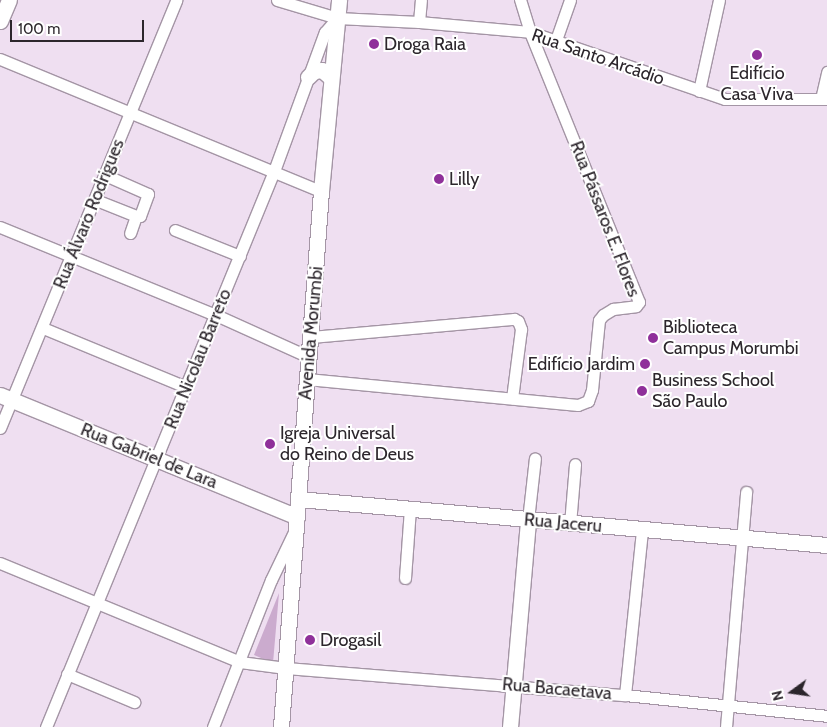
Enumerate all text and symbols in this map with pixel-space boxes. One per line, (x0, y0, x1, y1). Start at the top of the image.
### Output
scale bar (12, 10, 146, 42)
text: 100 m (18, 20, 60, 38)
street label: Rua Santo Arcádio (529, 24, 667, 90)
place label: Droga Raia (384, 33, 466, 55)
marker: Droga Raia (368, 38, 380, 50)
marker: Edifício Casa Viva (751, 49, 763, 61)
place label: Edifício Casa Viva (721, 63, 793, 106)
street label: Rua Álvaro Rodrigues (49, 136, 129, 292)
street label: Rua Pássaros E. Flores (565, 138, 645, 300)
place label: Lilly (449, 168, 479, 190)
marker: Lilly (433, 173, 445, 185)
street label: Avenida Morumbi (294, 265, 328, 401)
street label: Rua Nicolau Barreto (160, 286, 236, 432)
place label: Biblioteca Campus Morumbi (663, 317, 798, 359)
marker: Biblioteca Campus Morumbi (647, 332, 659, 344)
place label: Edifício Jardim (528, 353, 635, 375)
marker: Edifício Jardim (639, 358, 651, 370)
place label: Business School São Paulo (652, 370, 774, 412)
marker: Business School São Paulo (636, 385, 648, 397)
street label: Rua Gabriel de Lara (77, 419, 221, 493)
place label: Igreja Universal do Reino de Deus (280, 423, 414, 466)
marker: Igreja Universal do Reino de Deus (264, 438, 276, 450)
street label: Rua Jaceru (523, 509, 603, 537)
place label: Drogasil (320, 629, 381, 651)
marker: Drogasil (304, 634, 316, 646)
north arrow (767, 667, 817, 717)
street label: Rua Bacaetava (501, 673, 613, 705)
text: N (768, 689, 787, 703)

